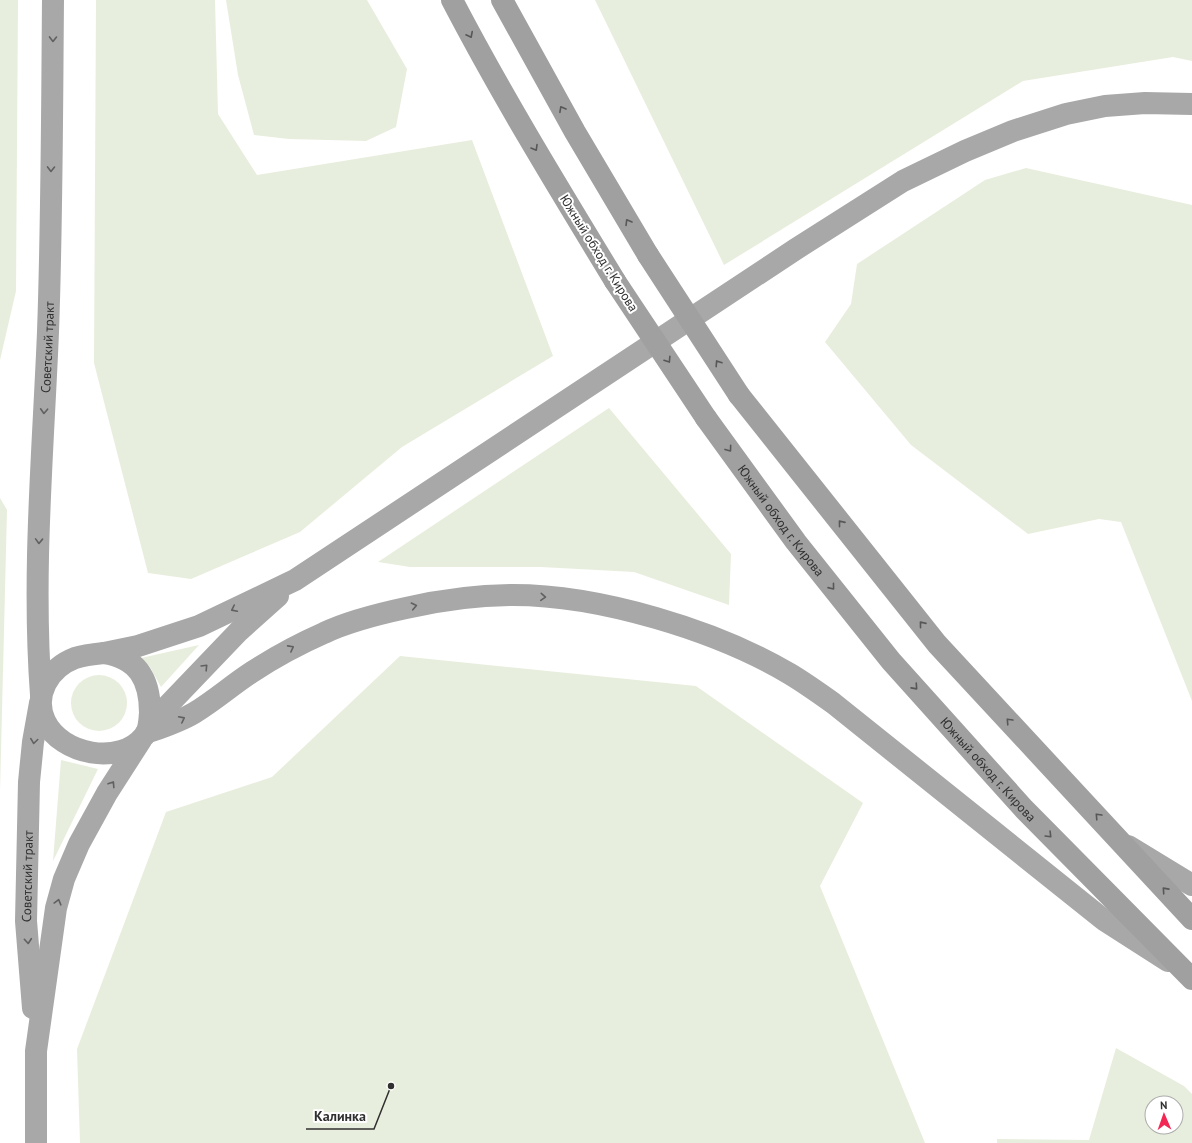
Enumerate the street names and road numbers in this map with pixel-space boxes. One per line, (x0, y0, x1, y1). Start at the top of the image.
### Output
street label: Южный обход г. Кирова (556, 191, 642, 315)
street label: Советский тракт (37, 300, 58, 393)
street label: Южный обход г. Кирова (734, 461, 828, 580)
street label: Южный обход г. Кирова (937, 713, 1040, 825)
street label: Советский тракт (17, 830, 36, 922)

